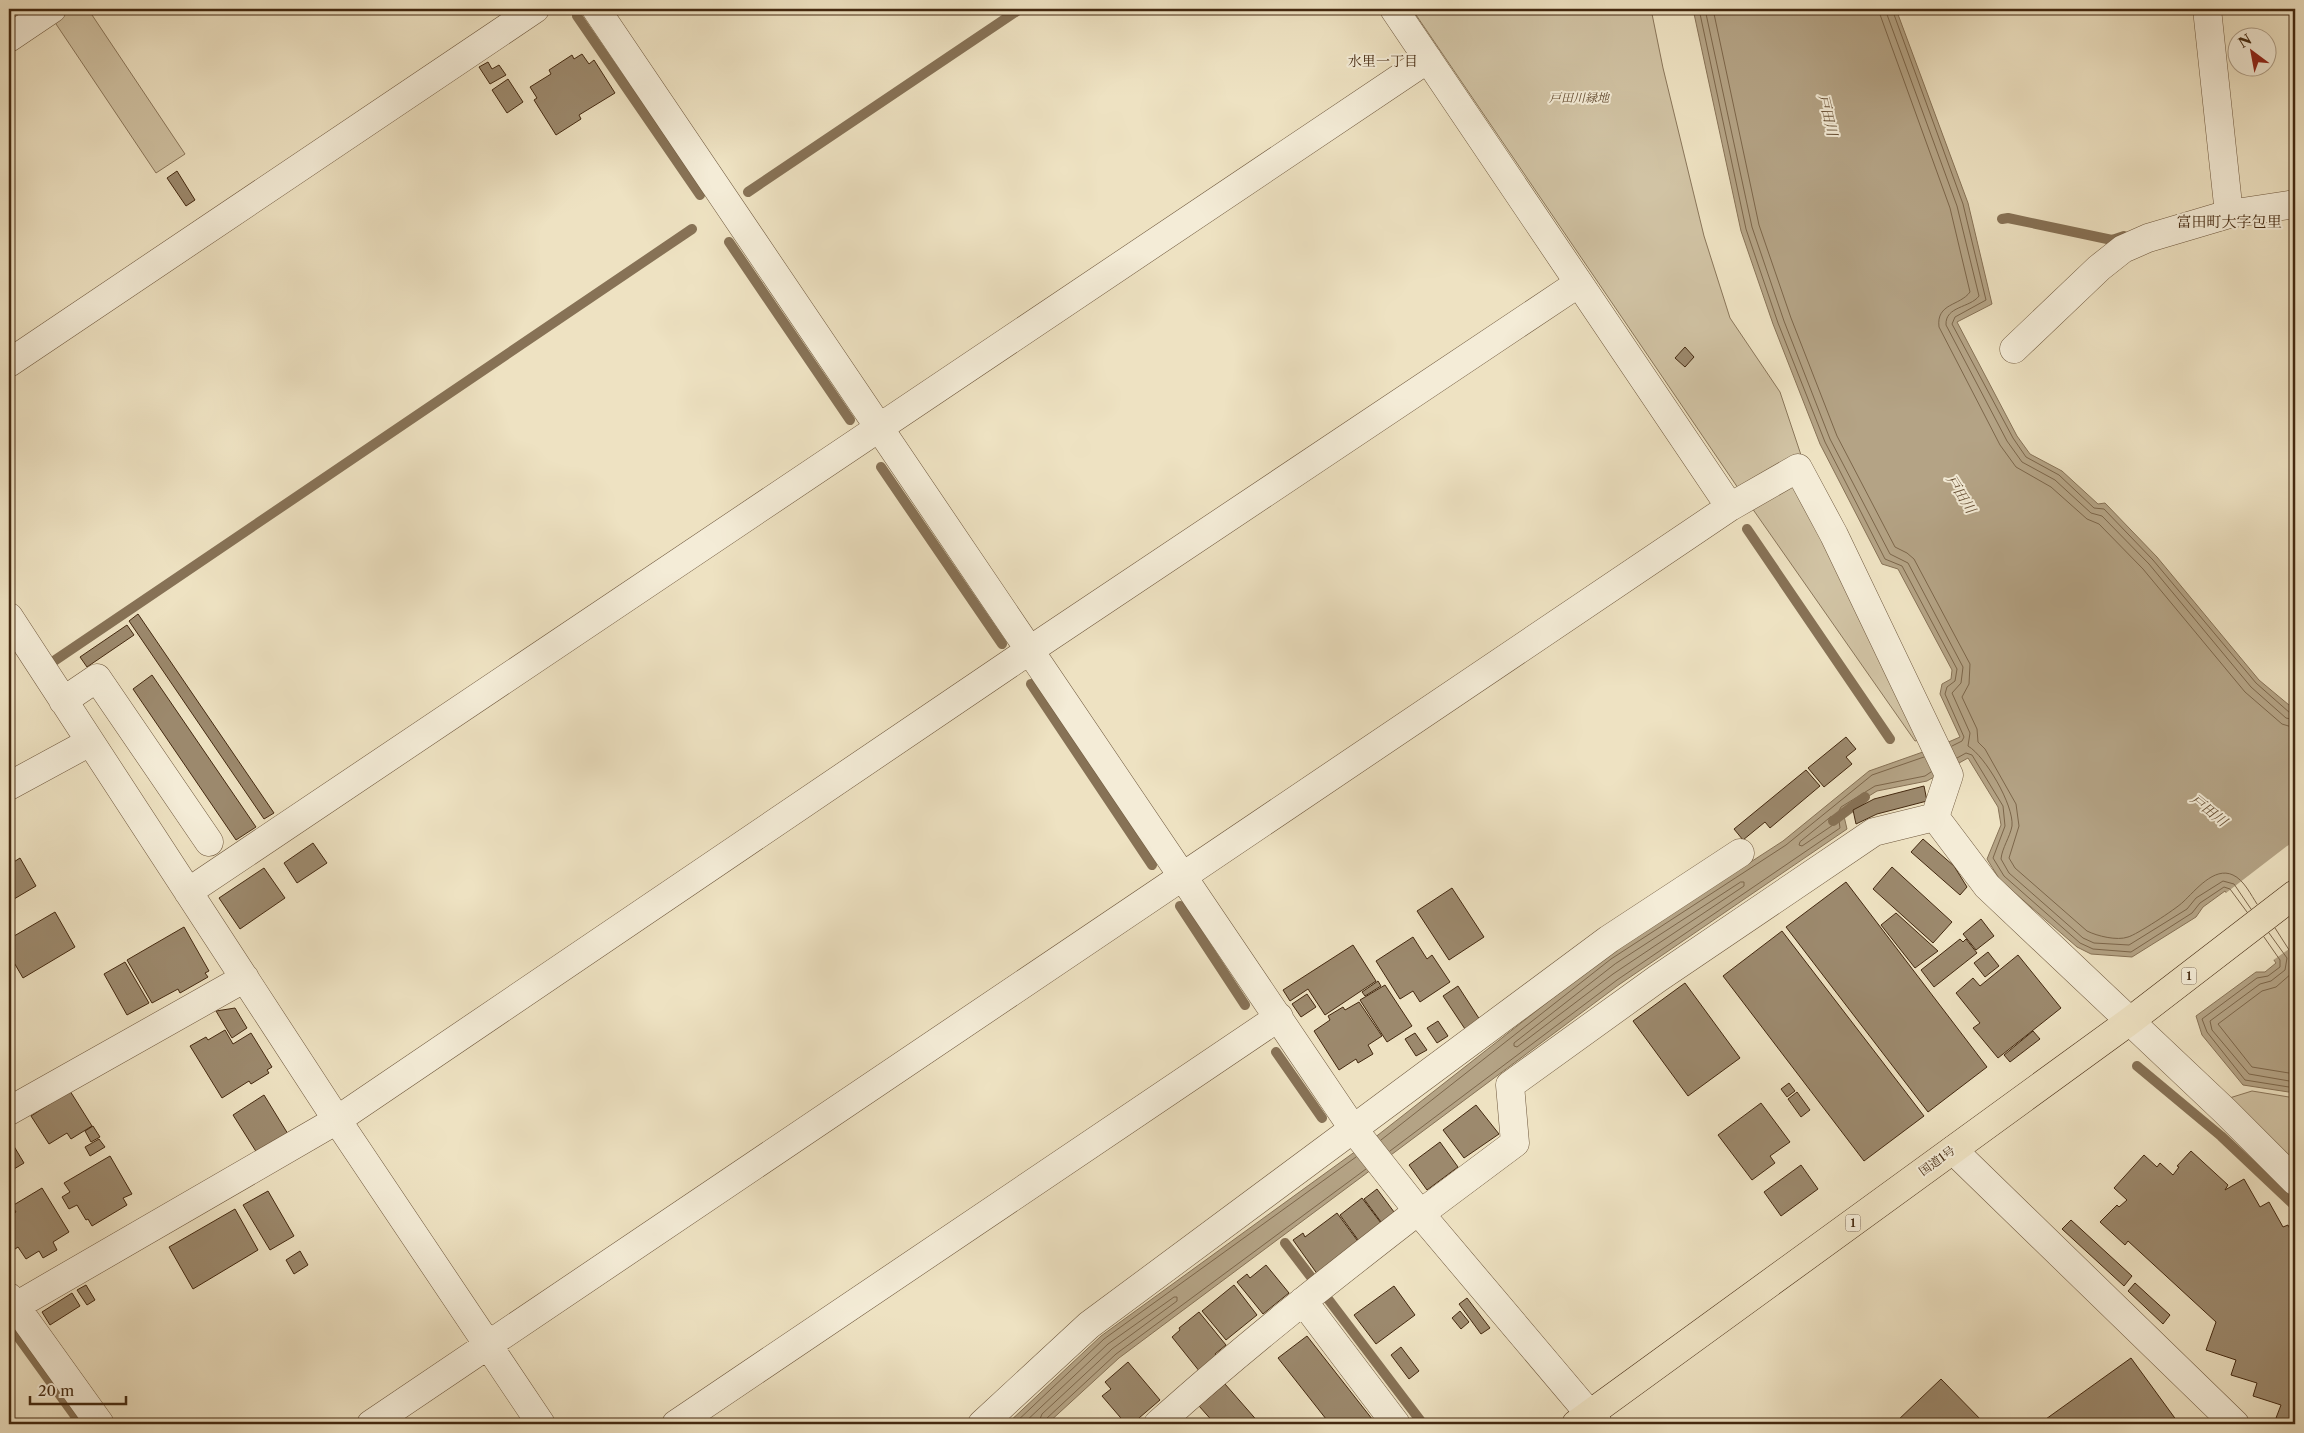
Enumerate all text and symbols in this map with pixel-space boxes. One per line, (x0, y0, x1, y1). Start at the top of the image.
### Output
north arrow (2226, 28, 2276, 78)
text: N (2235, 30, 2255, 52)
district label: 水里一丁目 (1348, 52, 1418, 70)
park label: 戸田川緑地 (1549, 90, 1611, 105)
water label: 戸田川 (1815, 93, 1842, 139)
district label: 富田町大字包里 (2176, 212, 2282, 231)
water label: 戸田川 (1942, 471, 1981, 518)
water label: 戸田川 (2187, 790, 2233, 831)
road number: 1 (2182, 968, 2196, 984)
street label: 国道1号 (1916, 1142, 1958, 1179)
road number: 1 (1846, 1214, 1860, 1232)
scale bar (30, 1373, 126, 1405)
text: 20 m (38, 1381, 74, 1400)

